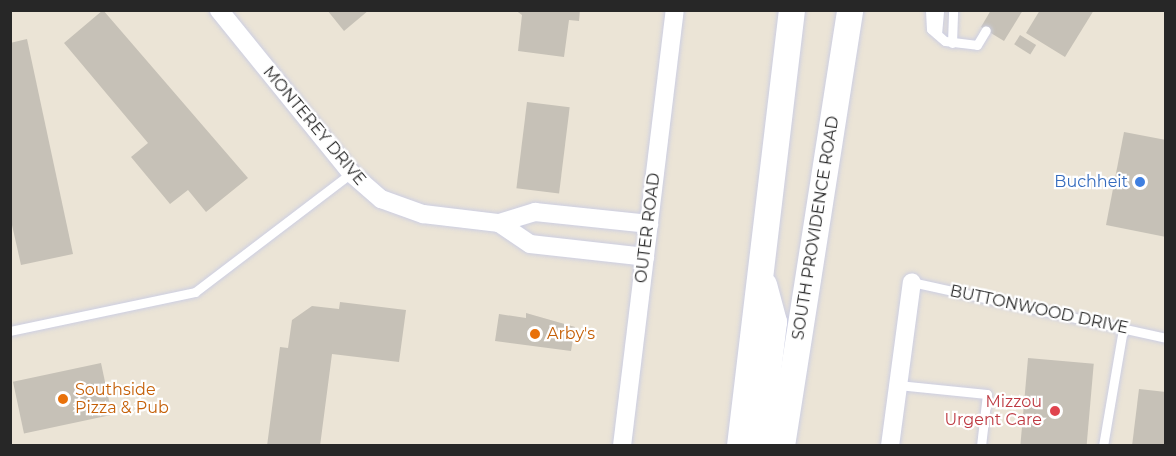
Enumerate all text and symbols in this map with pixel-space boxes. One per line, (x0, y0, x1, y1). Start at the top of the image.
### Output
street label: MONTEREY DRIVE (259, 63, 369, 189)
street label: SOUTH PROVIDENCE ROAD (789, 115, 843, 341)
street label: OUTER ROAD (632, 172, 664, 284)
place label: Buchheit (1054, 172, 1128, 192)
marker: Buchheit (1133, 175, 1147, 189)
street label: BUTTONWOOD DRIVE (948, 282, 1130, 338)
place label: Arby's (547, 324, 595, 344)
marker: Arby's (528, 327, 542, 341)
place label: Southside Pizza & Pub (75, 380, 169, 418)
marker: Southside Pizza & Pub (56, 392, 70, 406)
place label: Mizzou Urgent Care (944, 392, 1042, 430)
marker: Mizzou Urgent Care (1046, 402, 1064, 420)

